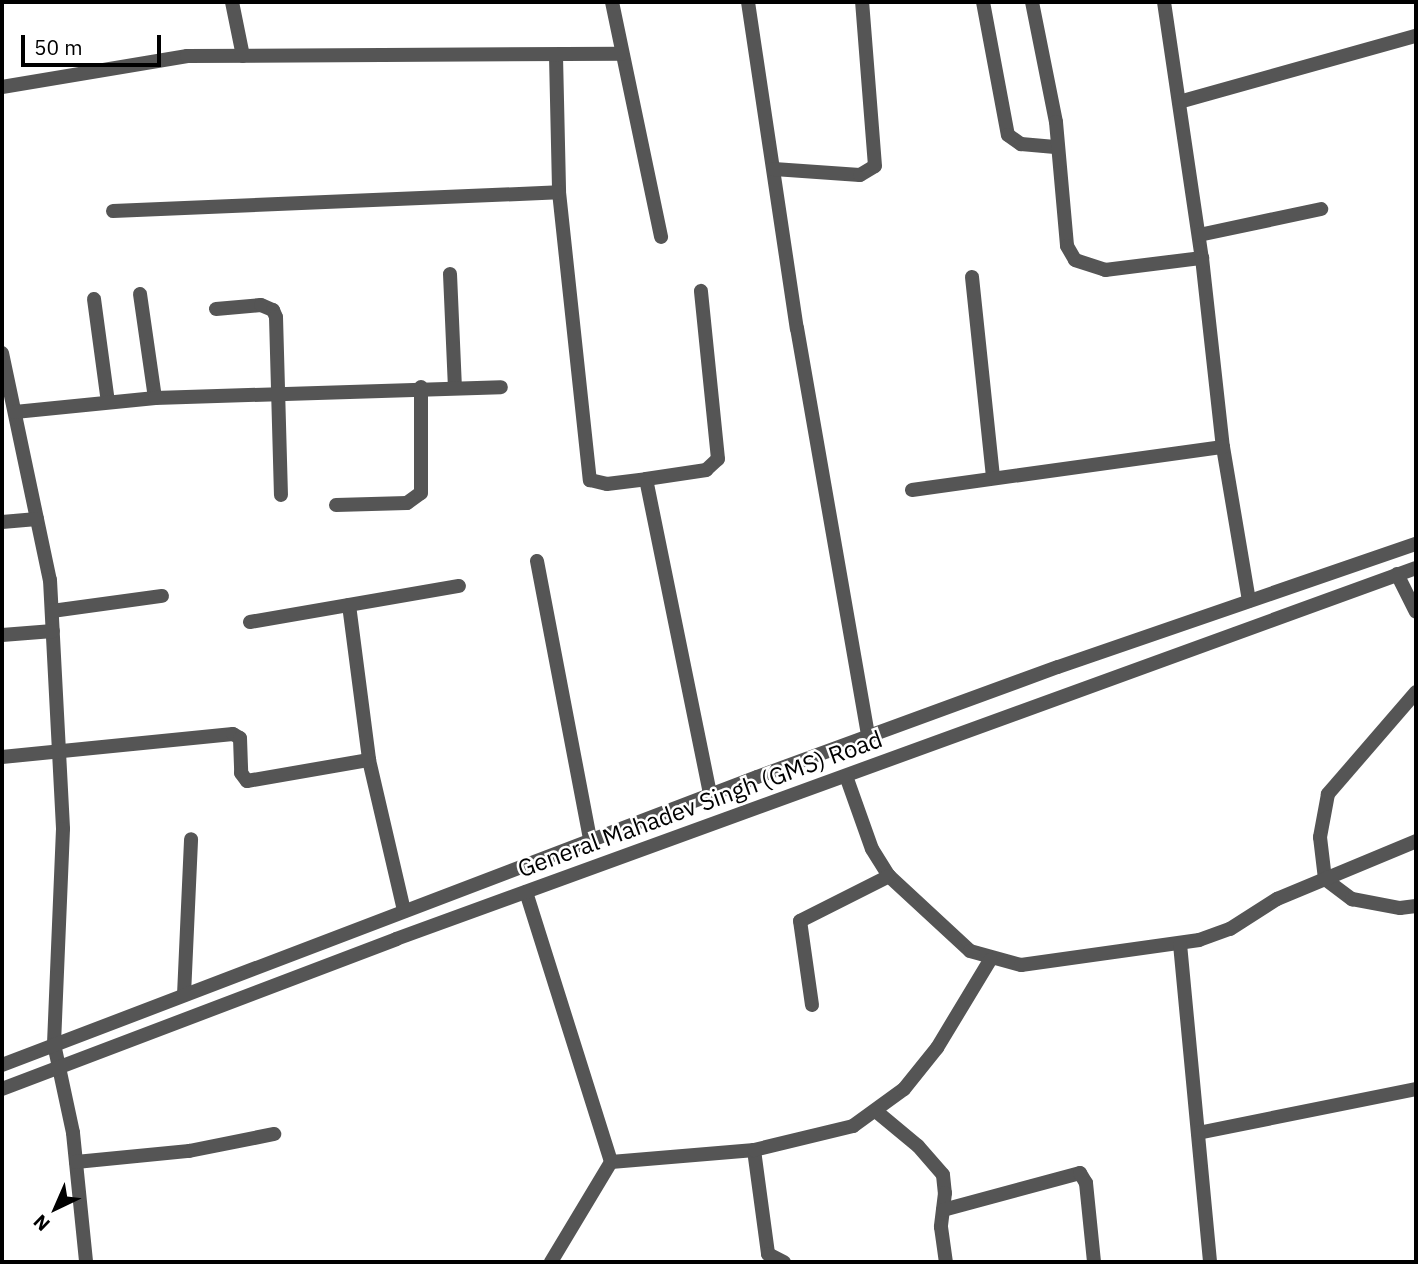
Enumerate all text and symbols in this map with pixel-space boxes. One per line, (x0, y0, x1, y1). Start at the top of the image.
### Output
scale bar (24, 21, 164, 65)
text: 50 m (34, 33, 83, 61)
street label: General Mahadev Singh (GMS) Road (514, 724, 886, 884)
north arrow (21, 1173, 91, 1243)
text: N (28, 1210, 55, 1237)

